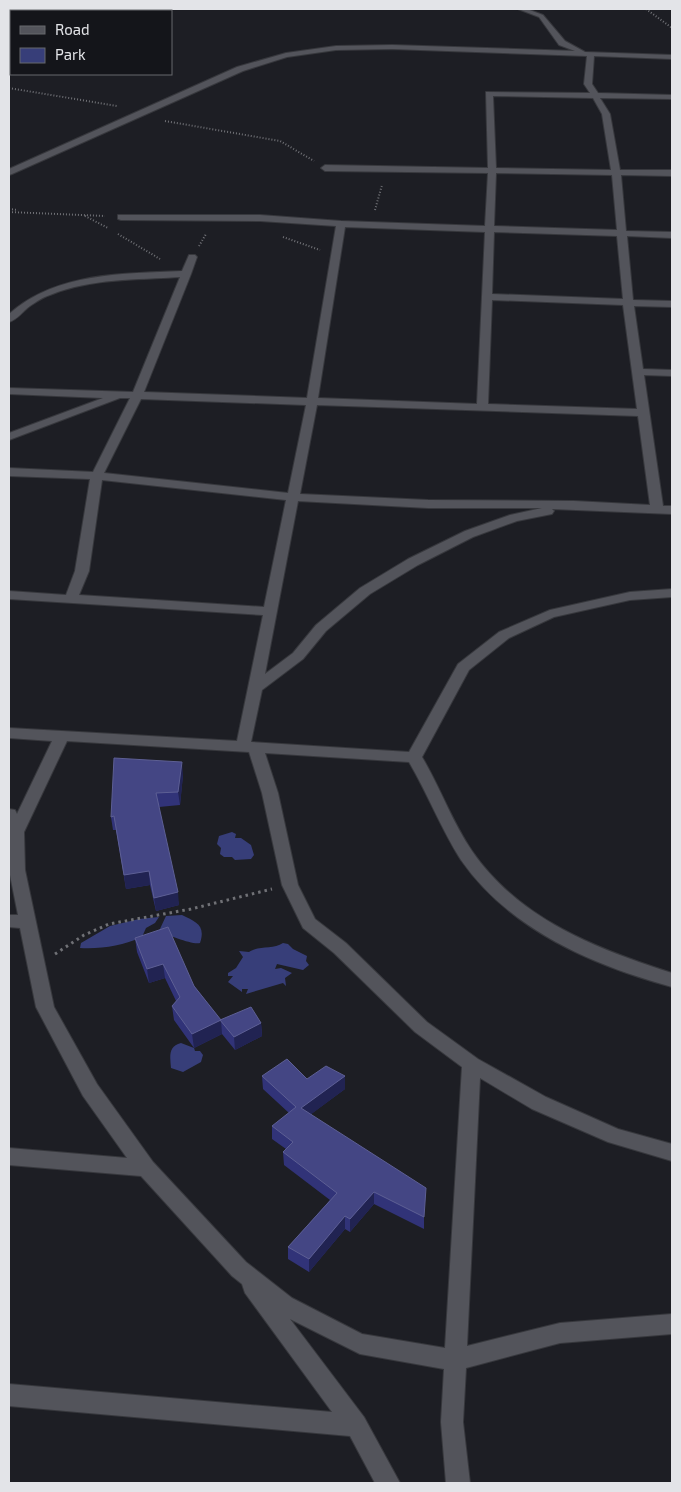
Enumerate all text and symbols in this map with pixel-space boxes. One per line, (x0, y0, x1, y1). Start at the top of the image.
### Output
legend (10, 10, 172, 75)
text: Road (55, 20, 90, 38)
text: Park (55, 45, 86, 63)

